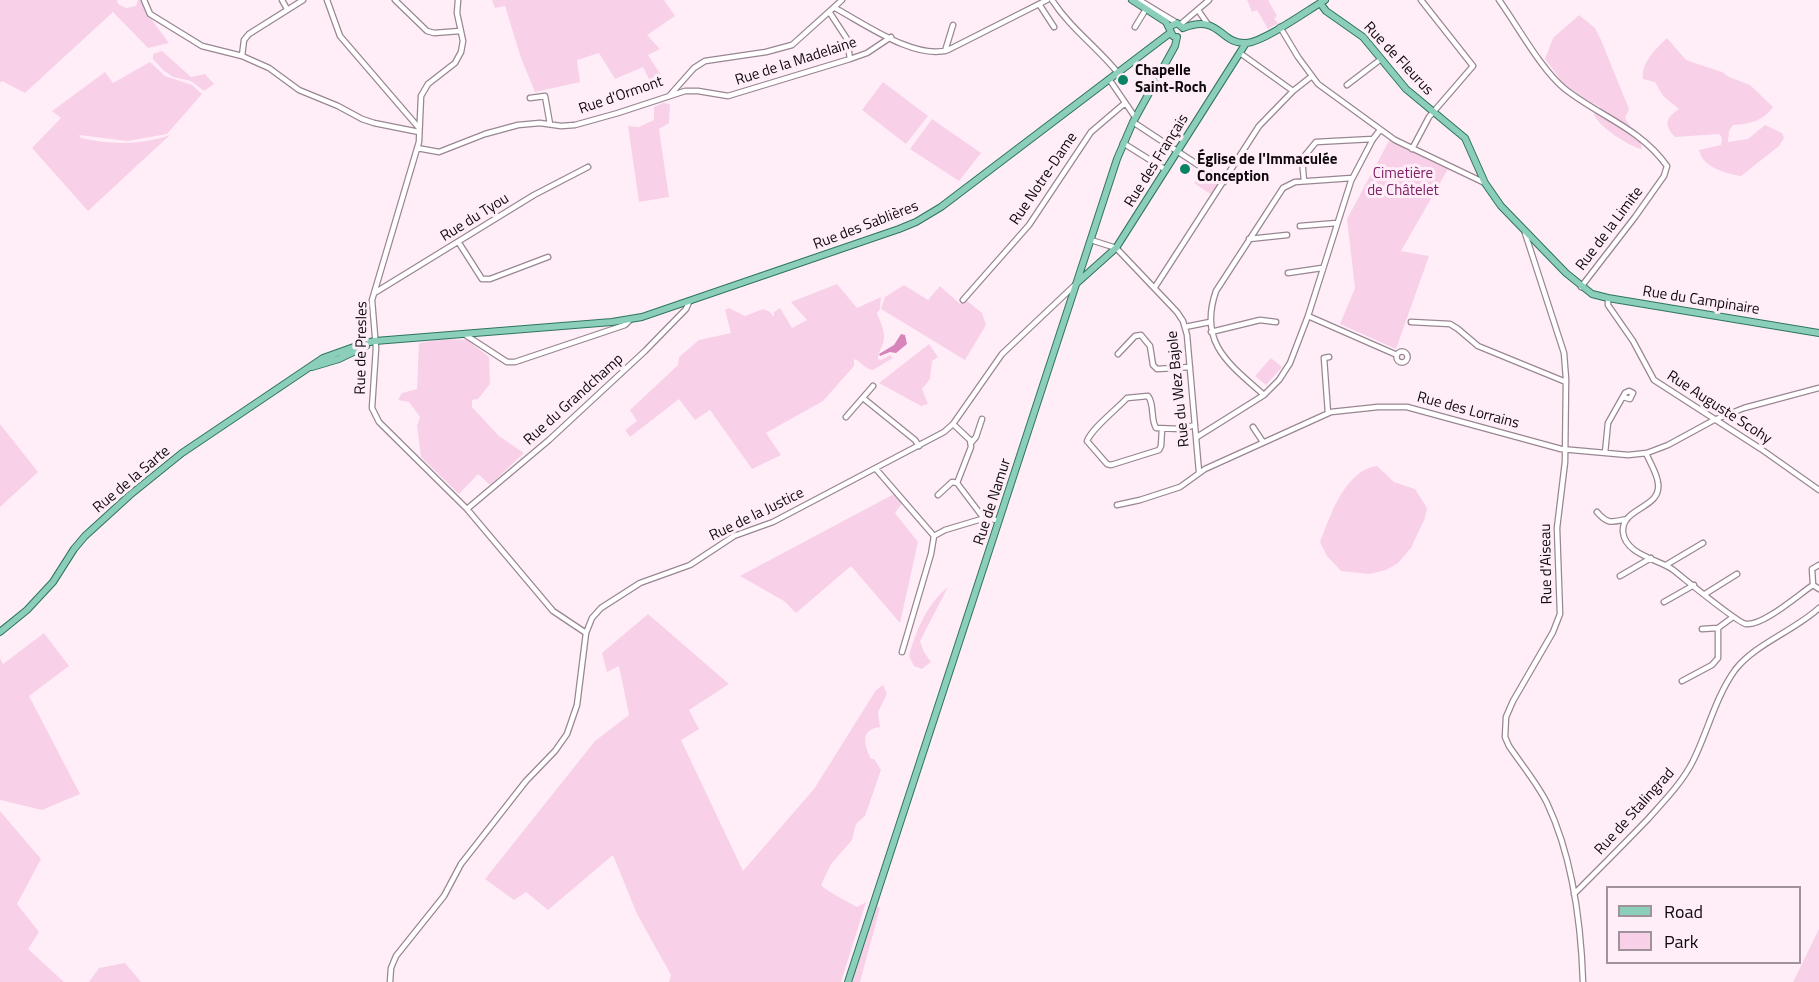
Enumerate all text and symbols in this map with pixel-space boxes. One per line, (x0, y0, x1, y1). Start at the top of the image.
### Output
street label: Rue de Fleurus (1359, 19, 1437, 99)
street label: Rue de la Madelaine (733, 34, 859, 90)
place label: Chapelle Saint-Roch (1135, 62, 1207, 97)
street label: Rue d'Ormont (577, 73, 665, 119)
marker: Chapelle Saint-Roch (1116, 73, 1130, 87)
street label: Rue des Français (1121, 111, 1193, 211)
street label: Rue Notre-Dame (1006, 129, 1082, 229)
place label: Église de l'Immaculée Conception (1197, 151, 1337, 186)
marker: Église de l'Immaculée Conception (1178, 162, 1192, 176)
park label: Cimetière de Châtelet (1367, 165, 1439, 200)
street label: Rue de la Limite (1573, 184, 1647, 274)
street label: Rue du Tyou (438, 190, 512, 246)
street label: Rue des Sablières (811, 198, 921, 254)
street label: Rue du Campinaire (1641, 283, 1761, 319)
street label: Rue de Presles (352, 301, 372, 395)
street label: Rue du Wez Bajole (1164, 330, 1194, 448)
street label: Rue du Grandchamp (521, 351, 627, 449)
street label: Rue Auguste Scohy (1663, 367, 1775, 449)
street label: Rue des Lorrains (1415, 389, 1521, 433)
street label: Rue de la Sarte (90, 443, 174, 517)
street label: Rue de Namur (971, 456, 1015, 548)
street label: Rue de la Justice (707, 484, 807, 546)
street label: Rue d'Aiseau (1537, 523, 1557, 605)
street label: Rue de Stalingrad (1591, 765, 1679, 859)
legend (1606, 886, 1801, 964)
text: Road (1664, 898, 1703, 925)
text: Park (1664, 928, 1698, 955)

